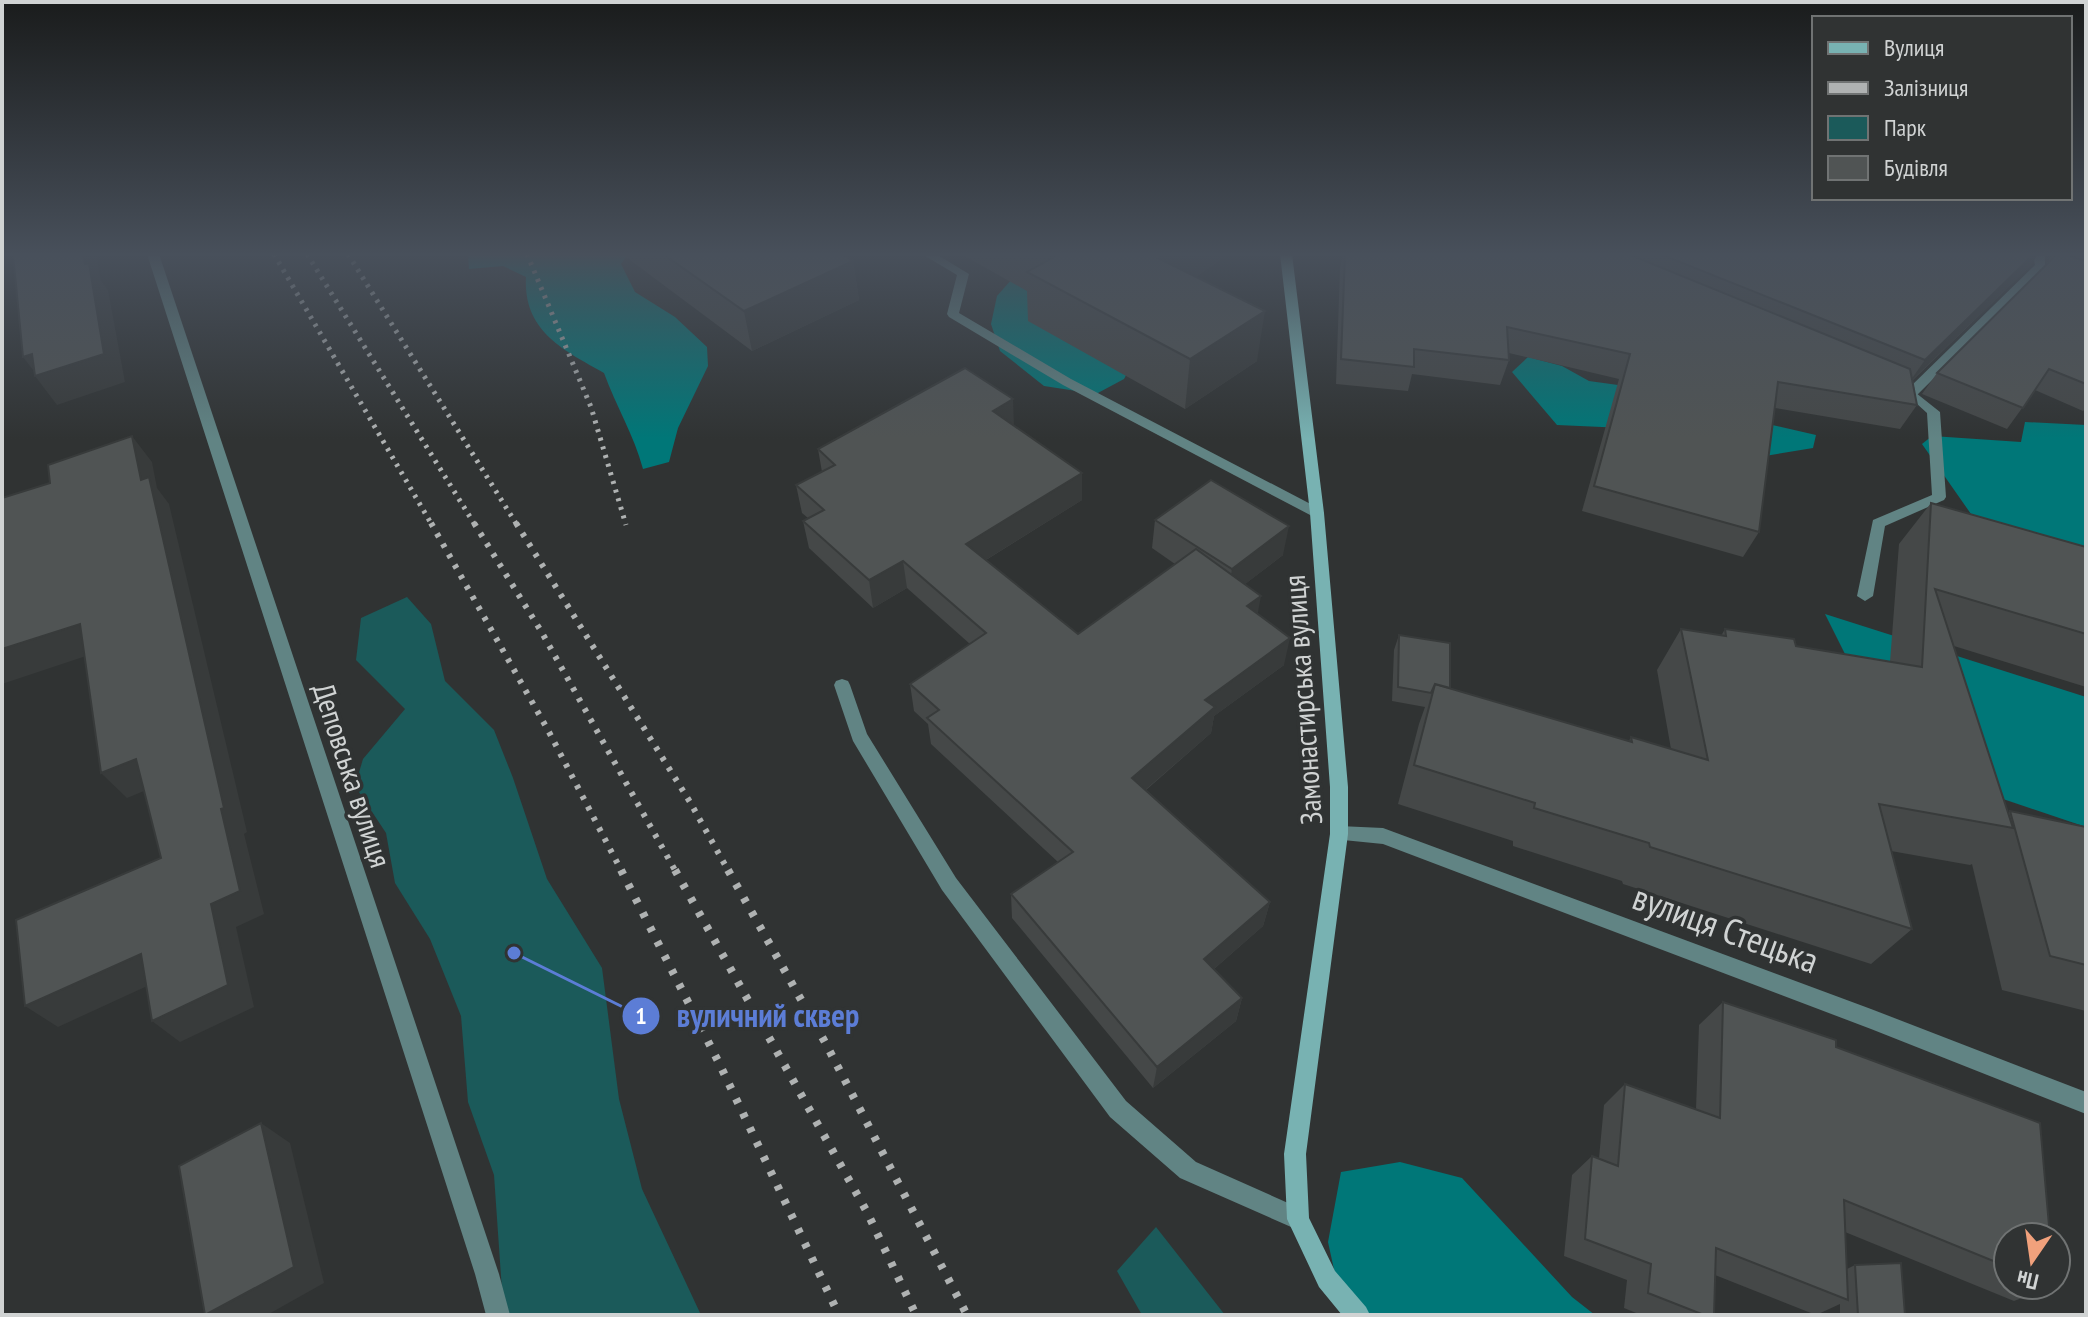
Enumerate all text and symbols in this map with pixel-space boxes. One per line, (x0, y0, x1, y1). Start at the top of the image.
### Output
legend (1812, 16, 2072, 200)
text: Вулиця (1884, 32, 1944, 63)
text: Залізниця (1884, 72, 1968, 103)
text: Парк (1884, 112, 1927, 143)
text: Будівля (1884, 152, 1948, 183)
street label: Замонастирська вулиця (1274, 574, 1330, 826)
street label: Деповська вулиця (305, 678, 401, 872)
street label: вулиця Стецька (1627, 873, 1825, 983)
callout: вуличний сквер (621, 988, 875, 1044)
text: вуличний сквер (677, 994, 859, 1036)
text: 1 (635, 1000, 647, 1031)
north arrow (1992, 1221, 2072, 1301)
text: Пн (2014, 1264, 2041, 1297)

